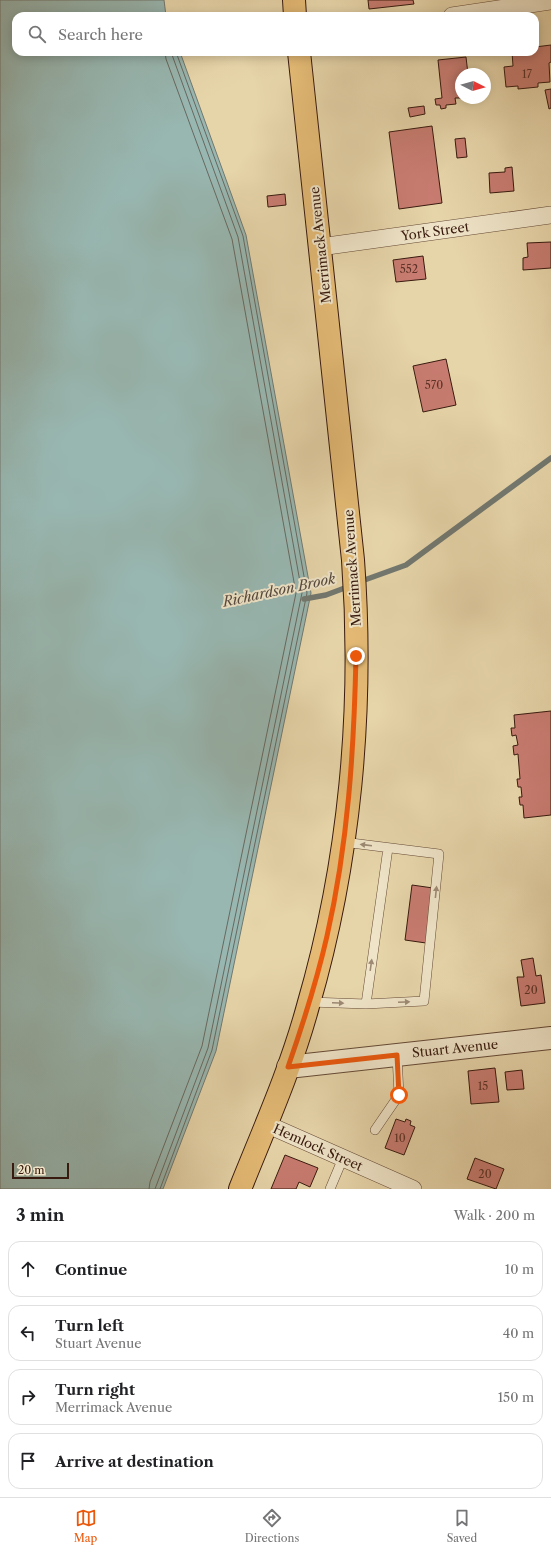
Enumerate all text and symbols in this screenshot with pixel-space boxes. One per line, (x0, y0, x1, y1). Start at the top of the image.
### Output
search box (12, 12, 539, 56)
icon: search (26, 23, 48, 45)
text: Search here (58, 25, 143, 44)
house number: 17 (522, 67, 533, 81)
north arrow (455, 68, 491, 104)
street label: Merrimack Avenue (306, 186, 334, 304)
street label: York Street (399, 218, 471, 244)
house number: 552 (400, 262, 418, 276)
house number: 570 (425, 378, 443, 392)
street label: Merrimack Avenue (340, 509, 364, 627)
water label: Richardson Brook (220, 569, 338, 611)
route end (347, 647, 365, 665)
one-way arrow (359, 842, 372, 848)
one-way arrow (432, 886, 439, 898)
one-way arrow (368, 959, 374, 971)
house number: 20 (524, 983, 538, 997)
one-way arrow (398, 999, 411, 1005)
one-way arrow (332, 1000, 345, 1006)
street label: Stuart Avenue (411, 1036, 499, 1060)
house number: 15 (478, 1079, 488, 1093)
route start (390, 1086, 408, 1104)
street label: Hemlock Street (271, 1120, 366, 1174)
house number: 10 (394, 1131, 406, 1145)
scale bar (12, 1161, 69, 1180)
text: 20 m (18, 1163, 44, 1177)
house number: 20 (478, 1167, 492, 1181)
text: 3 min (16, 1205, 65, 1225)
text: Walk · 200 m (454, 1207, 535, 1223)
icon: ahead (17, 1258, 39, 1280)
text: Continue (55, 1260, 127, 1279)
text: 10 m (505, 1261, 534, 1277)
text: Turn left (55, 1316, 124, 1335)
icon: left (17, 1322, 39, 1344)
text: 40 m (503, 1325, 534, 1341)
text: Stuart Avenue (55, 1335, 141, 1351)
text: Turn right (55, 1380, 135, 1399)
icon: right (17, 1386, 39, 1408)
text: 150 m (498, 1389, 534, 1405)
text: Merrimack Avenue (55, 1399, 172, 1415)
icon: arrive (17, 1450, 39, 1472)
text: Arrive at destination (55, 1452, 214, 1471)
tab: Map (74, 1507, 97, 1545)
tab: Directions (245, 1507, 299, 1545)
tab: Saved (447, 1507, 477, 1545)

